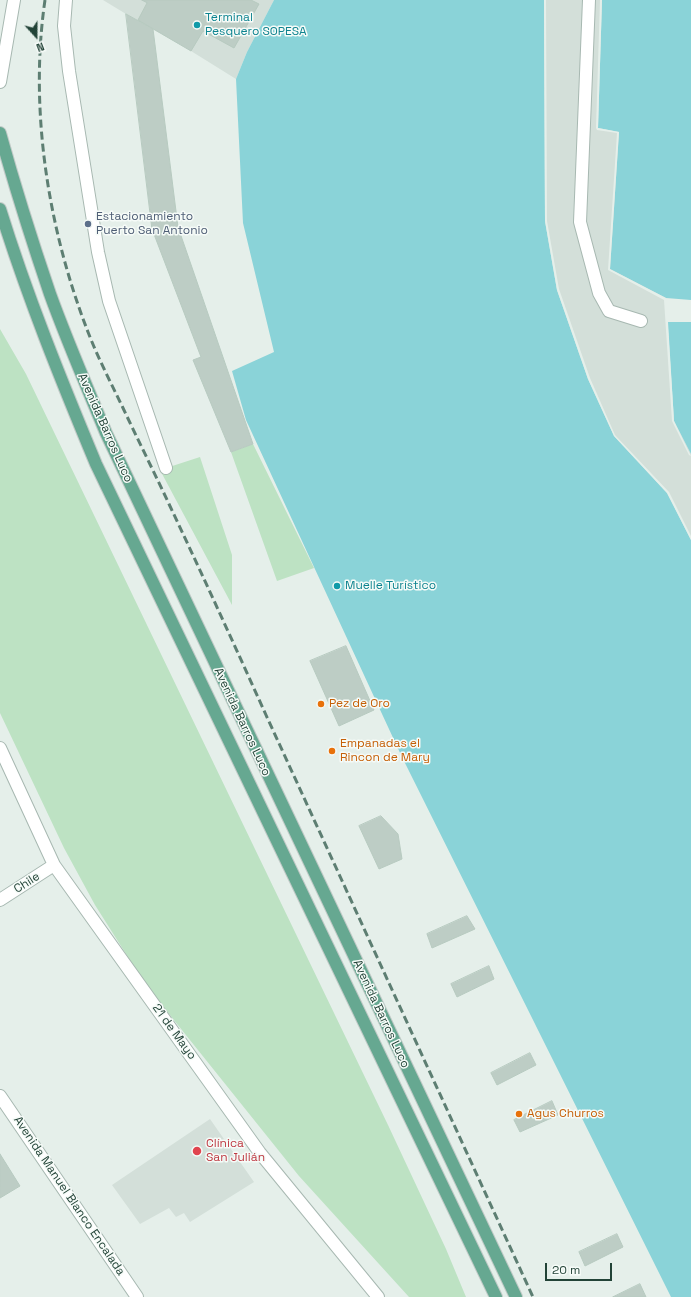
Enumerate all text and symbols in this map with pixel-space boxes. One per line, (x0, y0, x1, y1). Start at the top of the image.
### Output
place label: Terminal Pesquero SOPESA (205, 11, 307, 39)
north arrow (16, 16, 56, 56)
marker: Terminal Pesquero SOPESA (192, 20, 202, 30)
text: N (34, 39, 46, 55)
place label: Estacionamiento Puerto San Antonio (96, 210, 208, 238)
marker: Estacionamiento Puerto San Antonio (83, 219, 93, 229)
street label: Avenida Barros Luco (75, 371, 135, 485)
place label: Muelle Turístico (345, 579, 436, 593)
marker: Muelle Turístico (332, 581, 342, 591)
street label: Avenida Barros Luco (211, 666, 273, 778)
place label: Pez de Oro (329, 697, 390, 711)
marker: Pez de Oro (316, 699, 326, 709)
place label: Empanadas el Rincon de Mary (340, 737, 430, 765)
marker: Empanadas el Rincon de Mary (327, 746, 337, 756)
street label: Chile (11, 869, 43, 897)
street label: Avenida Barros Luco (350, 958, 412, 1070)
street label: 21 de Mayo (149, 1001, 199, 1063)
place label: Agus Churros (527, 1107, 604, 1121)
marker: Agus Churros (514, 1109, 524, 1119)
street label: Avenida Manuel Blanco Encalada (10, 1114, 128, 1278)
place label: Clínica San Julián (206, 1137, 265, 1165)
marker: Clínica San Julián (191, 1145, 203, 1157)
scale bar (547, 1255, 614, 1281)
text: 20 m (552, 1262, 580, 1278)

